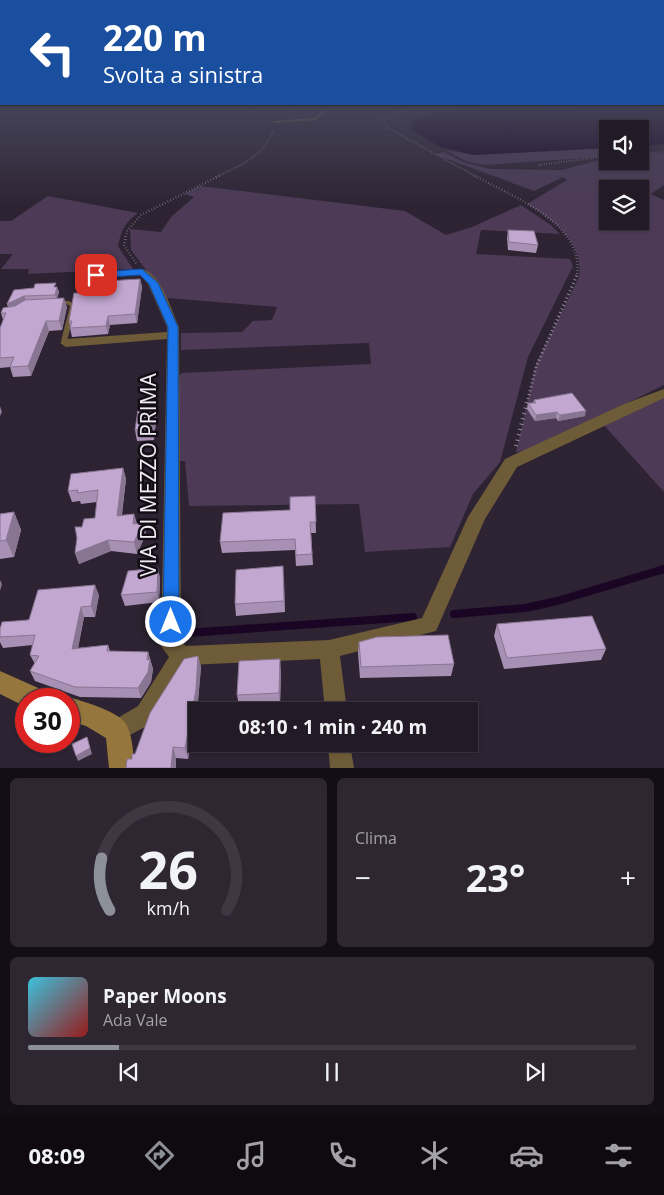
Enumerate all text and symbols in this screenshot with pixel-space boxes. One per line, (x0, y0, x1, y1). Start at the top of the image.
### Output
text: 220 m (103, 14, 207, 61)
icon: left (20, 20, 85, 85)
text: Svolta a sinistra (103, 59, 263, 89)
map controls (599, 120, 649, 230)
button: sound (599, 120, 649, 170)
button: layers (599, 180, 649, 230)
pin (75, 254, 117, 296)
icon: arrive (82, 261, 110, 289)
street label: VIA DI MEZZO PRIMA (134, 372, 162, 577)
position arrow (144, 595, 196, 647)
speed limit sign: 30 (15, 688, 80, 753)
text: 08:10 · 1 min · 240 m (239, 714, 427, 740)
text: Clima (355, 827, 397, 849)
text: 26 (139, 833, 198, 904)
text: 23° (466, 851, 525, 903)
text: − (355, 858, 371, 896)
text: + (620, 858, 636, 896)
text: km/h (147, 896, 190, 920)
text: Paper Moons (103, 983, 227, 1009)
text: Ada Vale (103, 1009, 167, 1031)
icon: previous (115, 1058, 143, 1086)
icon: pause (318, 1058, 346, 1086)
icon: next (521, 1058, 549, 1086)
icon: directions (142, 1138, 177, 1173)
icon: music (234, 1138, 269, 1173)
icon: phone (325, 1138, 360, 1173)
icon: climate (417, 1138, 452, 1173)
icon: car (509, 1138, 544, 1173)
icon: filters (601, 1138, 636, 1173)
text: 08:09 (28, 1140, 85, 1170)

